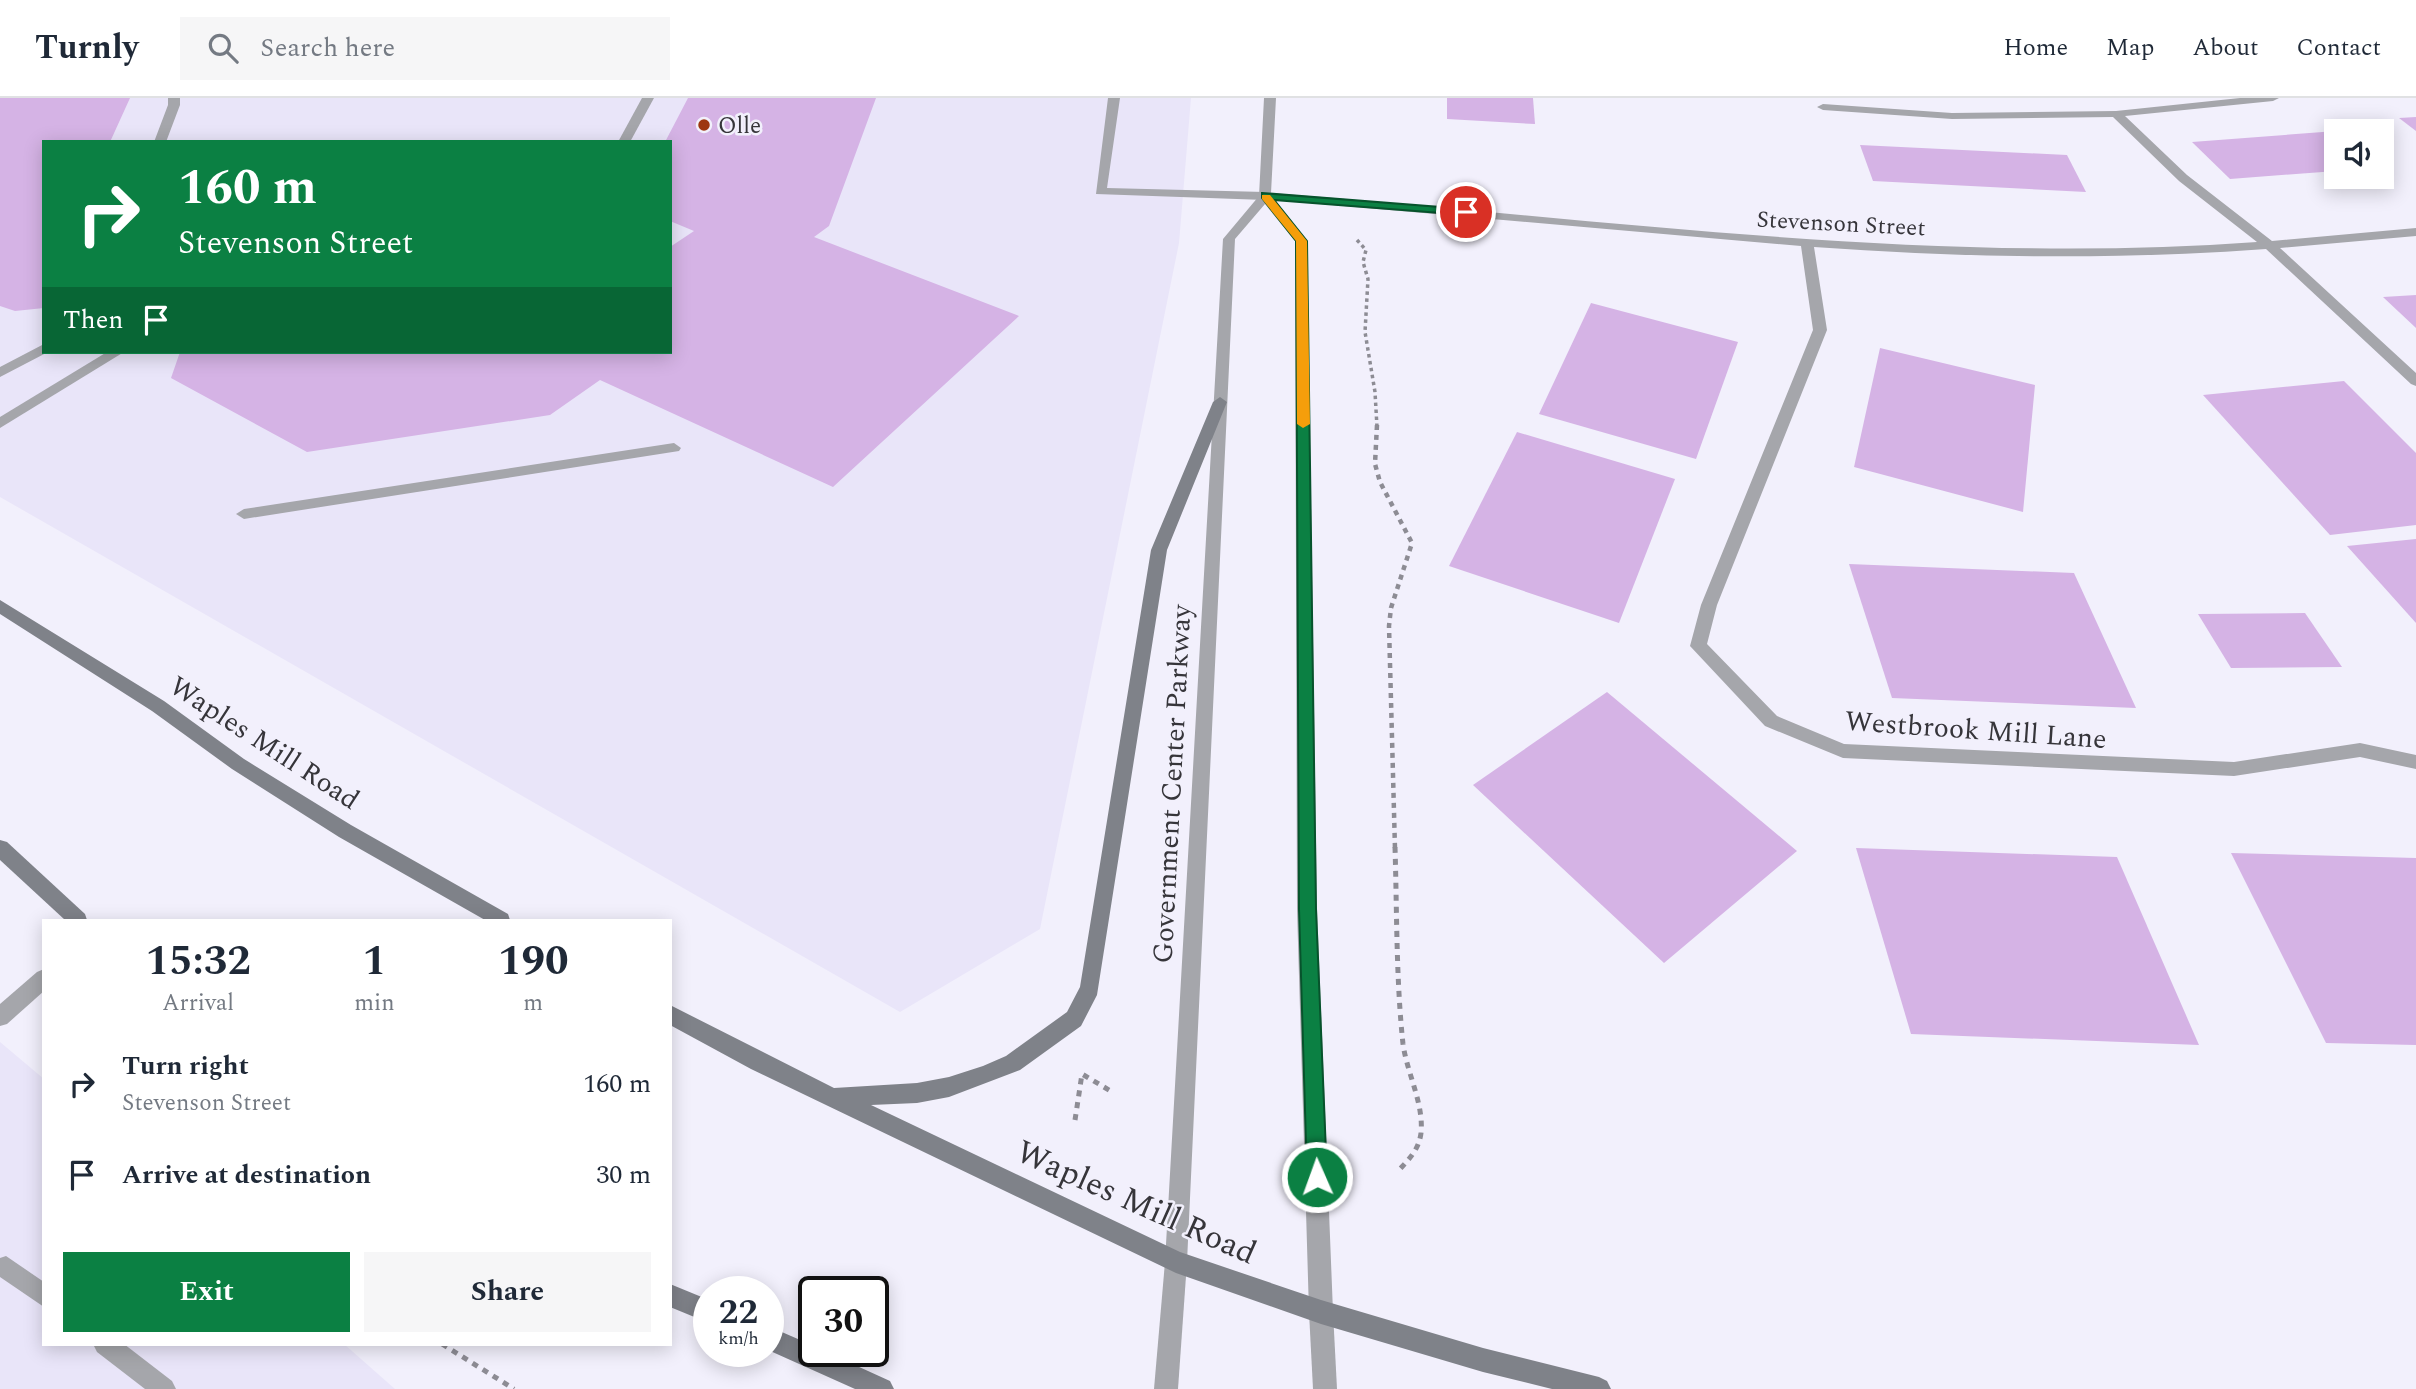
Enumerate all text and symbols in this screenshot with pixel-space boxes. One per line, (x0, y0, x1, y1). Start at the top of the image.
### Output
search box (180, 17, 670, 80)
text: Turnly (35, 23, 138, 73)
text: Search here (260, 28, 395, 68)
icon: search (204, 29, 242, 67)
text: Home (2003, 30, 2068, 66)
text: Map (2106, 30, 2154, 66)
text: About (2192, 30, 2258, 66)
text: Contact (2296, 30, 2381, 66)
place label: Olle (718, 109, 761, 144)
marker: Olle (696, 117, 712, 133)
map controls (2324, 119, 2394, 189)
button: sound (2324, 119, 2394, 189)
text: 160 m (178, 151, 317, 226)
icon: right (63, 168, 154, 259)
pin (1436, 182, 1496, 242)
icon: arrive (1447, 193, 1485, 231)
street label: Stevenson Street (1756, 203, 1926, 246)
text: Stevenson Street (178, 219, 413, 268)
text: Then (63, 300, 123, 340)
icon: arrive (137, 301, 175, 339)
street label: Government Center Parkway (1142, 602, 1203, 965)
street label: Waples Mill Road (160, 665, 368, 821)
street label: Westbrook Mill Lane (1844, 700, 2108, 761)
text: 15:32 (145, 930, 251, 993)
text: 1 (363, 930, 386, 993)
text: 190 (498, 930, 569, 993)
text: Arrival (162, 986, 234, 1021)
text: min (354, 986, 395, 1021)
text: m (523, 986, 543, 1021)
text: Turn right (122, 1046, 249, 1086)
text: 160 m (583, 1064, 651, 1104)
icon: right (63, 1065, 101, 1103)
text: Stevenson Street (122, 1086, 291, 1121)
street label: Waples Mill Road (1008, 1127, 1265, 1278)
position arrow (1280, 1140, 1354, 1214)
text: Arrive at destination (122, 1155, 371, 1195)
text: 30 m (596, 1155, 651, 1195)
icon: arrive (63, 1156, 101, 1194)
button: Exit (63, 1252, 350, 1332)
button: Share (364, 1252, 651, 1332)
speed limit sign: 30 (798, 1276, 889, 1367)
text: 22 (719, 1286, 758, 1339)
text: km/h (718, 1325, 759, 1352)

